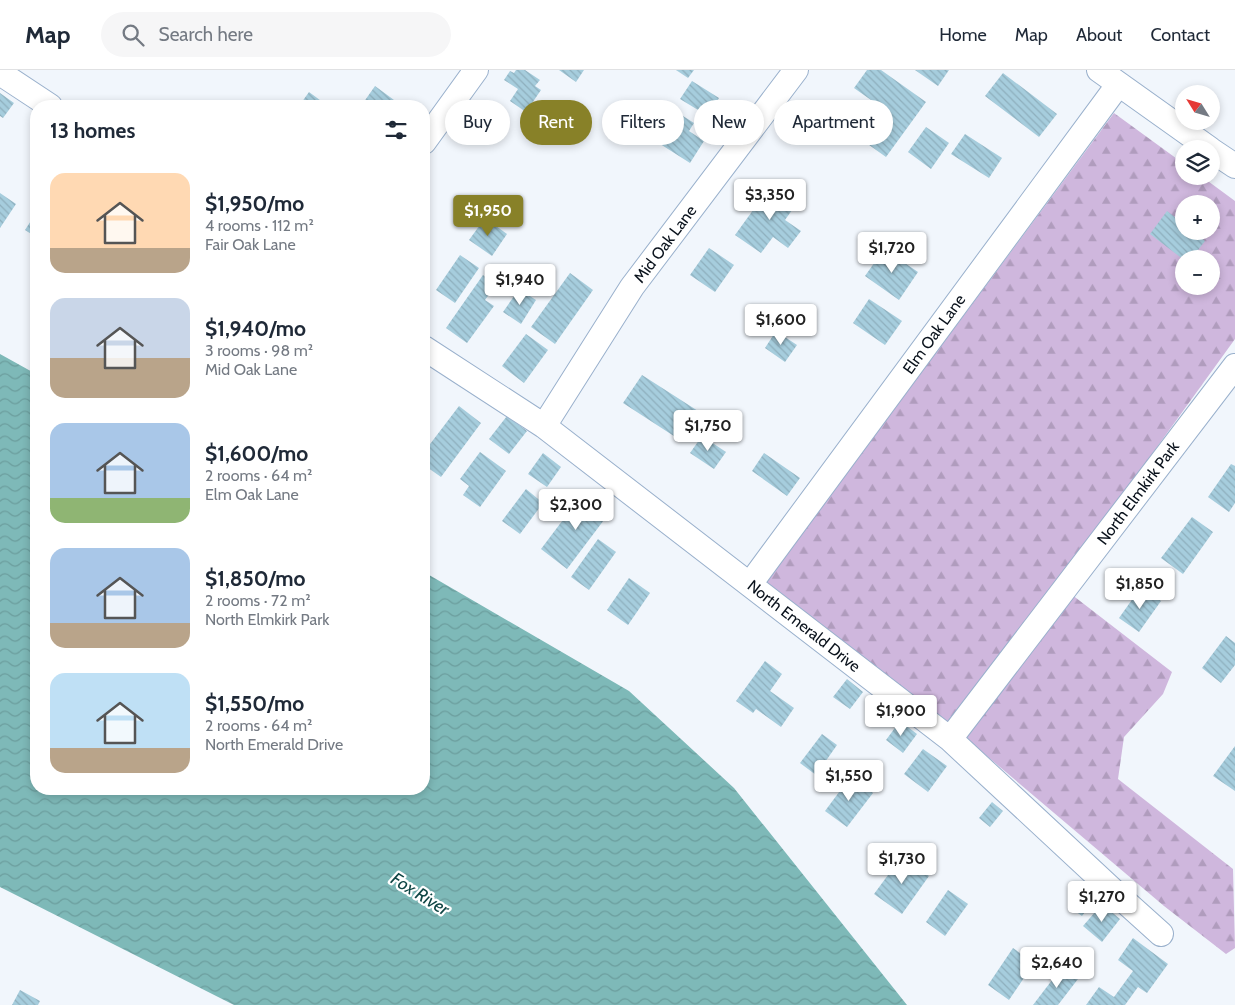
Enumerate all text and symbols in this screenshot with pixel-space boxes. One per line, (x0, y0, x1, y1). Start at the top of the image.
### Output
search box (101, 12, 451, 57)
text: Map (25, 20, 71, 49)
icon: search (119, 21, 147, 49)
text: Search here (159, 23, 253, 46)
text: Home (939, 24, 987, 46)
text: Map (1015, 24, 1048, 46)
text: About (1076, 24, 1122, 46)
text: Contact (1150, 24, 1210, 46)
north arrow (1175, 85, 1220, 130)
map controls (1175, 85, 1220, 295)
chip: Buy (445, 100, 510, 145)
chip: Rent (520, 100, 592, 145)
chip: Filters (602, 100, 684, 145)
chip: New (694, 100, 764, 145)
chip: Apartment (774, 100, 893, 145)
icon: filters (382, 116, 410, 144)
text: 13 homes (50, 118, 135, 143)
button: layers (1175, 140, 1220, 185)
pin: $3,350 (729, 178, 811, 221)
text: $3,350 (745, 185, 795, 204)
text: $1,950/mo (205, 191, 304, 216)
icon: home (90, 193, 150, 253)
pin: $1,950 (447, 194, 529, 237)
button: + (1175, 195, 1220, 240)
text: $1,950 (464, 201, 512, 220)
street label: Mid Oak Lane (630, 201, 700, 287)
text: 4 rooms · 112 m² (205, 216, 314, 235)
pin: $1,720 (851, 232, 933, 274)
text: Fair Oak Lane (205, 235, 296, 254)
text: $1,720 (869, 238, 915, 257)
button: − (1175, 250, 1220, 295)
pin: $1,940 (479, 264, 561, 306)
text: $1,940 (496, 270, 544, 289)
street label: Elm Oak Lane (899, 290, 969, 378)
pin: $1,600 (740, 304, 822, 346)
text: $1,600 (756, 310, 806, 329)
text: $1,940/mo (205, 316, 306, 341)
icon: home (90, 318, 150, 378)
text: 3 rooms · 98 m² (205, 341, 313, 360)
text: Mid Oak Lane (205, 360, 297, 379)
pin: $1,750 (667, 410, 749, 452)
text: $1,750 (685, 416, 731, 435)
street label: North Elmkirk Park (1093, 437, 1184, 548)
text: $1,600/mo (205, 441, 308, 466)
icon: home (90, 443, 150, 503)
text: 2 rooms · 64 m² (205, 466, 312, 485)
text: Elm Oak Lane (205, 485, 299, 504)
pin: $2,300 (535, 488, 617, 531)
text: $2,300 (550, 495, 602, 514)
text: $1,850/mo (205, 566, 306, 591)
icon: home (90, 568, 150, 628)
pin: $1,850 (1099, 568, 1181, 610)
text: $1,850 (1116, 574, 1164, 593)
street label: North Emerald Drive (744, 576, 864, 676)
text: 2 rooms · 72 m² (205, 591, 310, 610)
text: North Elmkirk Park (205, 610, 329, 629)
text: $1,550/mo (205, 691, 304, 716)
icon: home (90, 693, 150, 753)
pin: $1,900 (860, 694, 942, 737)
text: $1,900 (876, 701, 926, 720)
text: 2 rooms · 64 m² (205, 716, 312, 735)
text: North Emerald Drive (205, 735, 343, 754)
pin: $1,550 (808, 760, 890, 802)
text: $1,550 (825, 766, 873, 785)
pin: $1,730 (861, 842, 943, 885)
text: $1,730 (879, 849, 925, 868)
water label: Fox River (387, 868, 454, 921)
pin: $1,270 (1061, 880, 1143, 923)
text: $1,270 (1079, 887, 1125, 906)
pin: $2,640 (1016, 946, 1098, 989)
text: $2,640 (1031, 953, 1083, 972)

